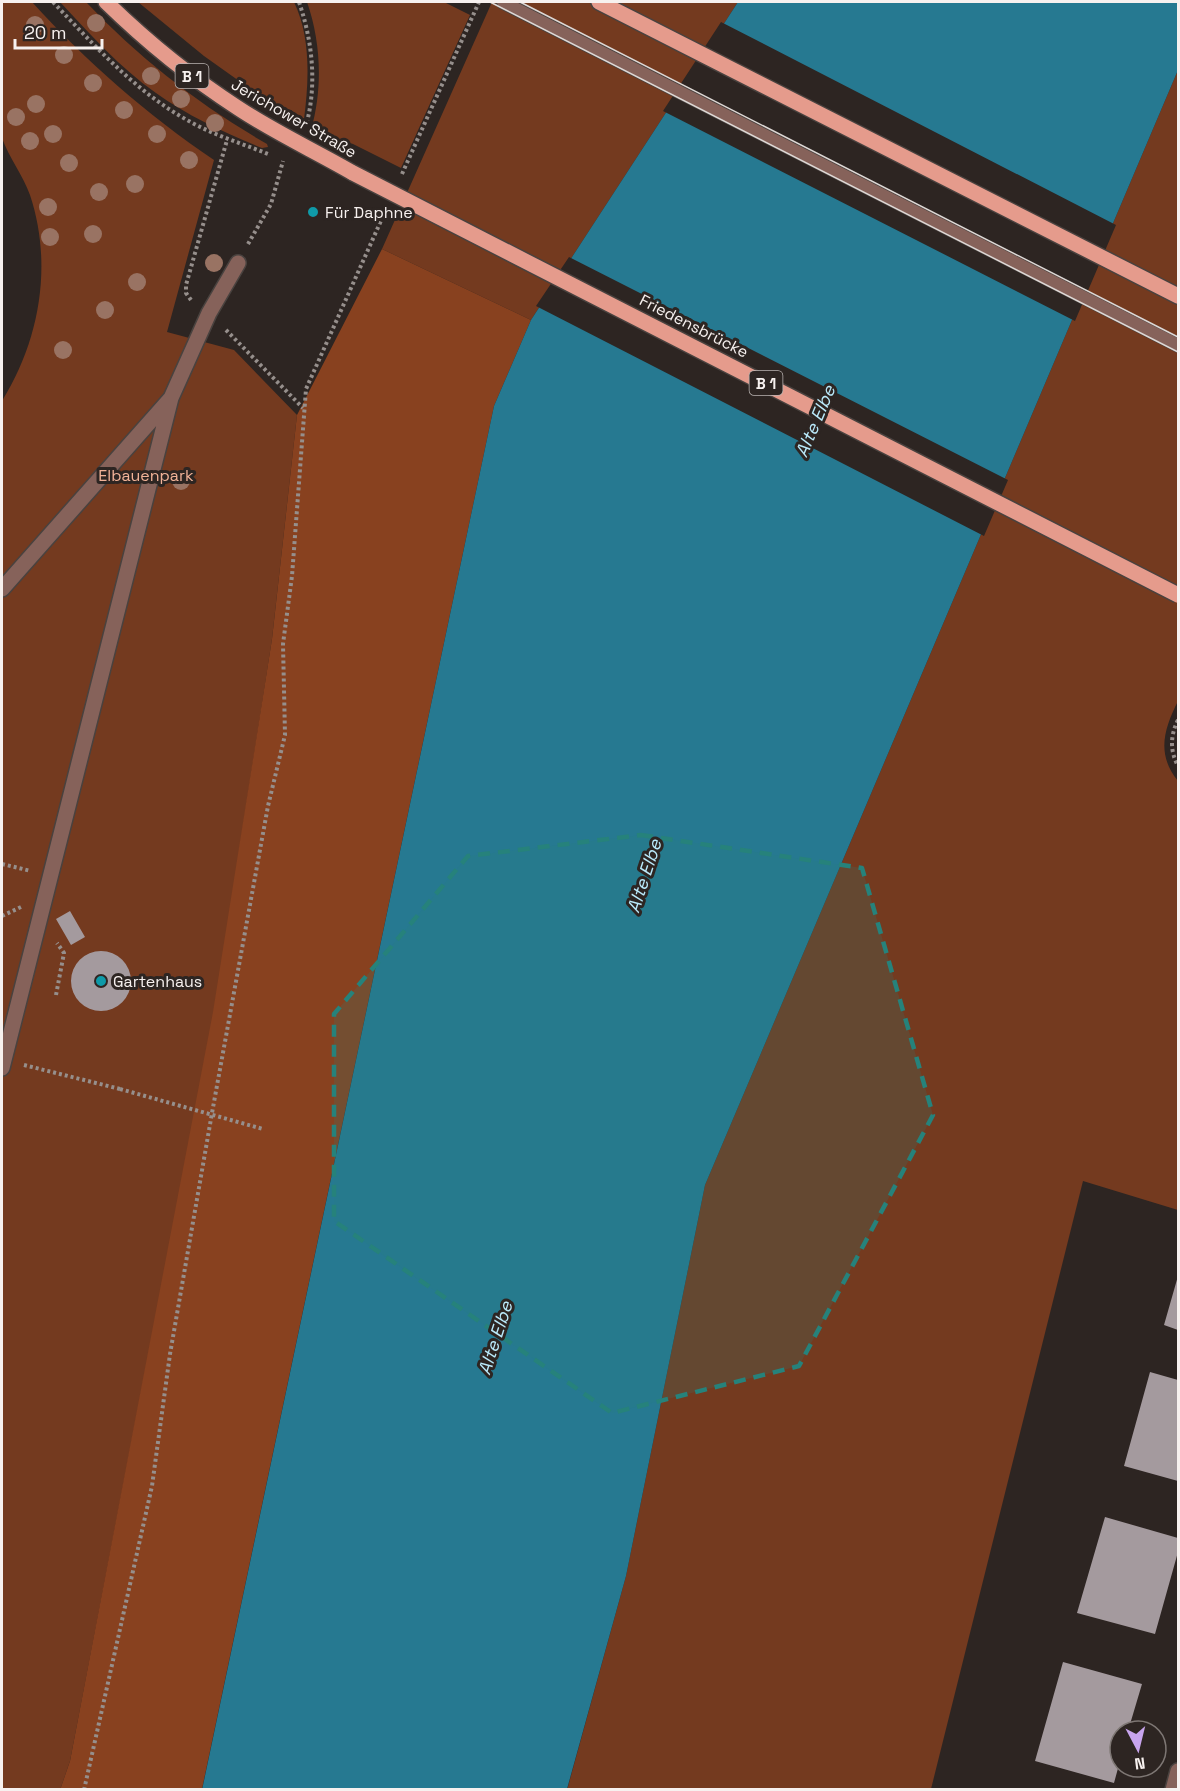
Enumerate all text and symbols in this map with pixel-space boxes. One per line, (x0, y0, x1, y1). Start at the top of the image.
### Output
scale bar (15, 12, 102, 50)
text: 20 m (24, 21, 67, 44)
road number: B 1 (176, 64, 208, 88)
street label: Jerichower Straße (227, 74, 361, 162)
place label: Für Daphne (325, 202, 413, 223)
marker: Für Daphne (306, 205, 320, 219)
street label: Friedensbrücke (636, 290, 752, 362)
road number: B 1 (750, 371, 783, 395)
water label: Alte Elbe (790, 380, 841, 460)
park label: Elbauenpark (98, 465, 194, 486)
water label: Alte Elbe (621, 835, 667, 916)
place label: Gartenhaus (113, 971, 202, 992)
marker: Gartenhaus (94, 974, 108, 988)
water label: Alte Elbe (472, 1297, 518, 1378)
north arrow (1108, 1719, 1168, 1779)
text: N (1133, 1752, 1146, 1774)

